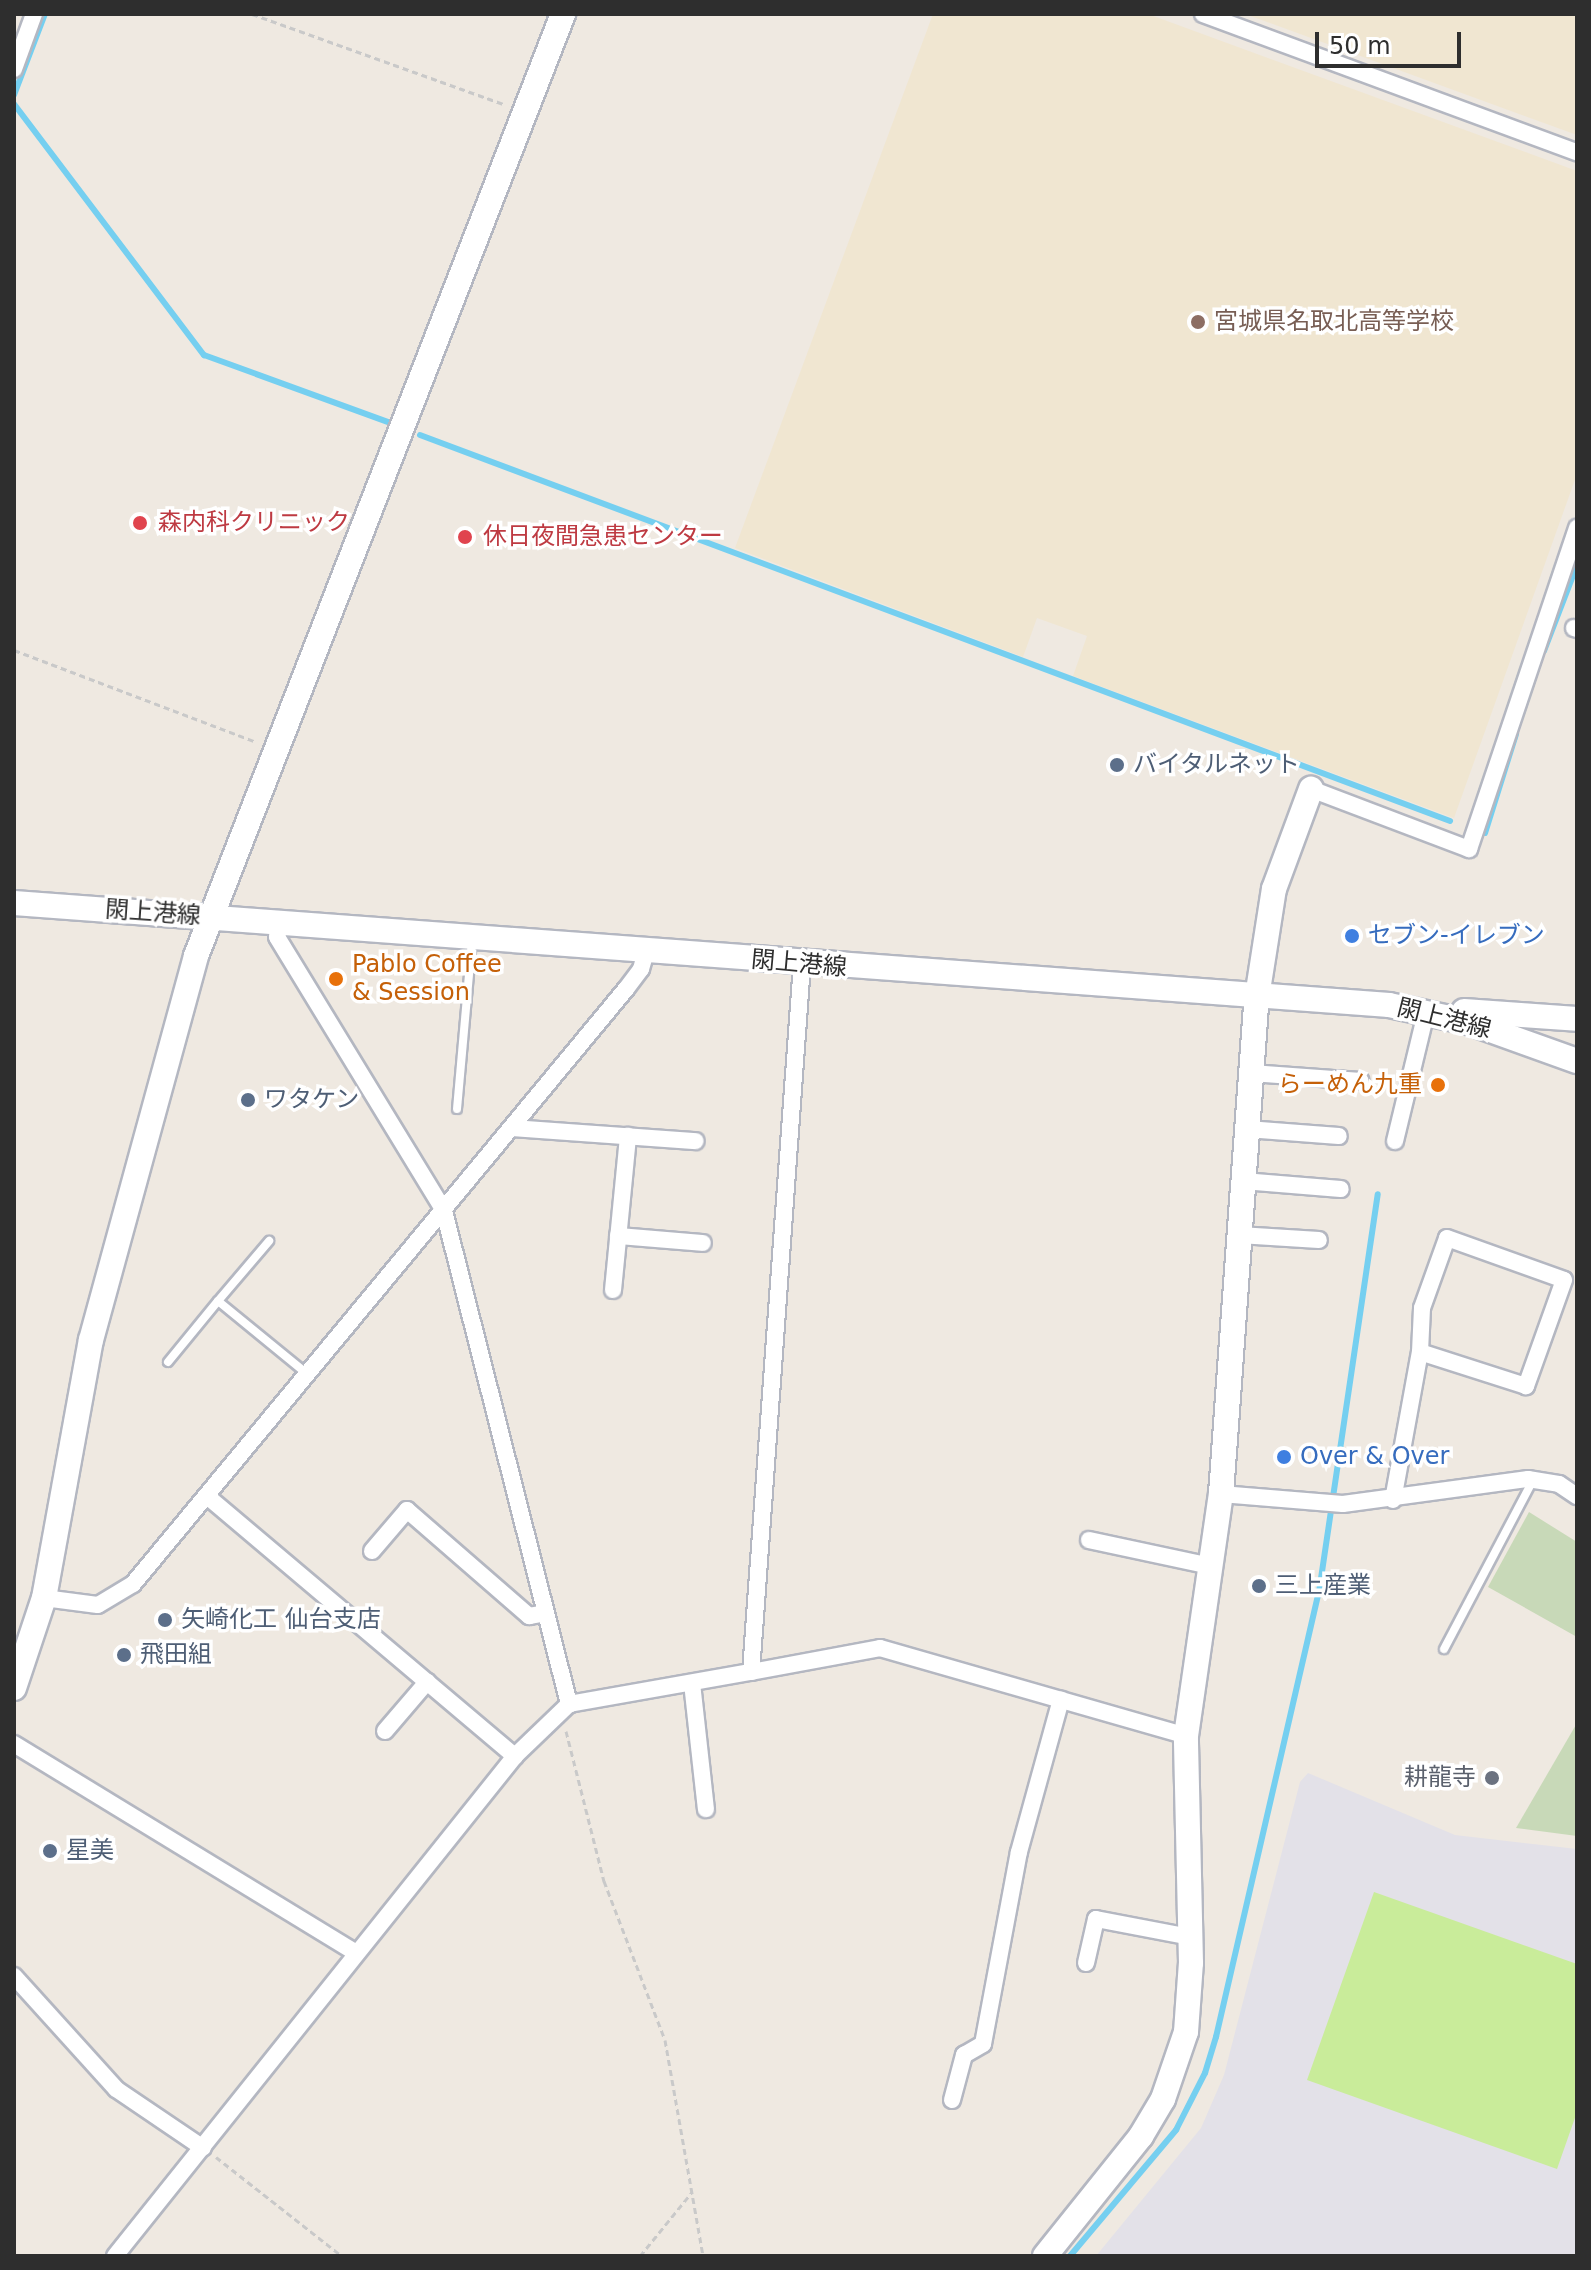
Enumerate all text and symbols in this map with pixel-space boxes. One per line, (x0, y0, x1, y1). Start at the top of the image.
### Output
scale bar (1319, 16, 1465, 66)
text: 50 m (1329, 32, 1391, 60)
place label: 宮城県名取北高等学校 (1214, 308, 1454, 336)
marker: 宮城県名取北高等学校 (1189, 313, 1207, 331)
place label: 森内科クリニック (158, 509, 350, 537)
marker: 森内科クリニック (129, 512, 151, 534)
place label: 休日夜間急患センター (483, 523, 723, 551)
marker: 休日夜間急患センター (454, 526, 476, 548)
place label: バイタルネット (1133, 751, 1301, 779)
marker: バイタルネット (1108, 756, 1126, 774)
street label: 閖上港線 (104, 895, 202, 931)
place label: セブン-イレブン (1368, 922, 1545, 950)
marker: セブン-イレブン (1343, 927, 1361, 945)
street label: 閖上港線 (750, 945, 848, 983)
place label: Pablo Coffee & Session (352, 951, 502, 1007)
marker: Pablo Coffee & Session (327, 970, 345, 988)
street label: 閖上港線 (1394, 993, 1494, 1045)
place label: らーめん九重 (1278, 1071, 1422, 1099)
marker: らーめん九重 (1429, 1076, 1447, 1094)
place label: ワタケン (264, 1086, 360, 1114)
marker: ワタケン (239, 1091, 257, 1109)
place label: Over & Over (1300, 1443, 1449, 1471)
marker: Over & Over (1275, 1448, 1293, 1466)
place label: 三上産業 (1275, 1572, 1371, 1600)
marker: 三上産業 (1250, 1577, 1268, 1595)
place label: 矢崎化工 仙台支店 (181, 1606, 381, 1634)
marker: 矢崎化工 仙台支店 (156, 1611, 174, 1629)
place label: 飛田組 (140, 1641, 212, 1669)
marker: 飛田組 (115, 1646, 133, 1664)
place label: 耕龍寺 (1404, 1764, 1476, 1792)
marker: 耕龍寺 (1483, 1769, 1501, 1787)
place label: 星美 (66, 1837, 114, 1865)
marker: 星美 (41, 1842, 59, 1860)

